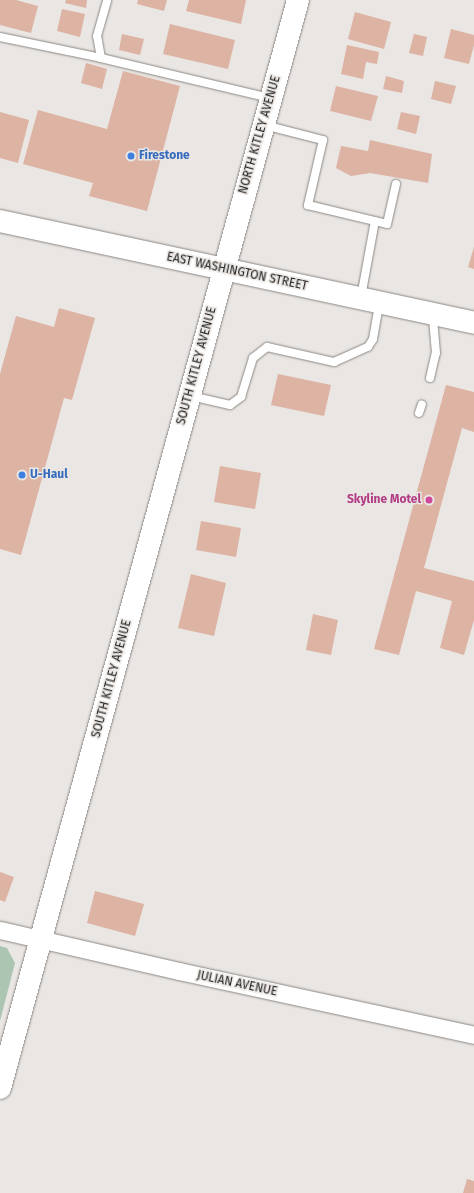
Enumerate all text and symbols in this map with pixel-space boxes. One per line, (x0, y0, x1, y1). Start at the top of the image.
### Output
street label: NORTH KITLEY AVENUE (236, 74, 284, 196)
place label: Firestone (139, 149, 190, 163)
marker: Firestone (126, 151, 136, 161)
street label: EAST WASHINGTON STREET (165, 250, 309, 294)
street label: SOUTH KITLEY AVENUE (174, 305, 220, 427)
place label: U-Haul (30, 468, 68, 482)
marker: U-Haul (17, 470, 27, 480)
place label: Skyline Motel (347, 493, 421, 507)
marker: Skyline Motel (424, 495, 434, 505)
street label: SOUTH KITLEY AVENUE (89, 618, 135, 740)
street label: JULIAN AVENUE (196, 968, 278, 1000)

